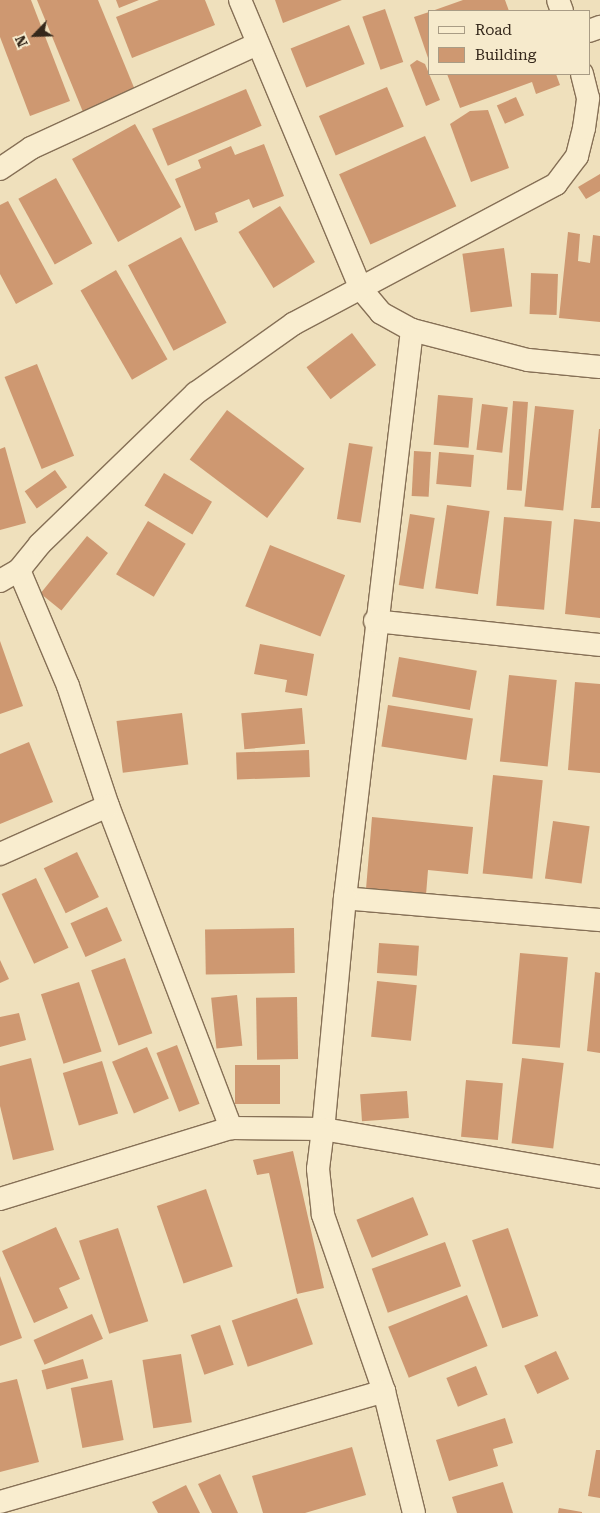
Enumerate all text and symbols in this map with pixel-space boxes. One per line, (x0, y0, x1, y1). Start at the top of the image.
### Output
north arrow (10, 10, 60, 60)
legend (428, 10, 590, 75)
text: Road (475, 21, 512, 39)
text: N (12, 33, 31, 49)
text: Building (475, 46, 536, 64)

